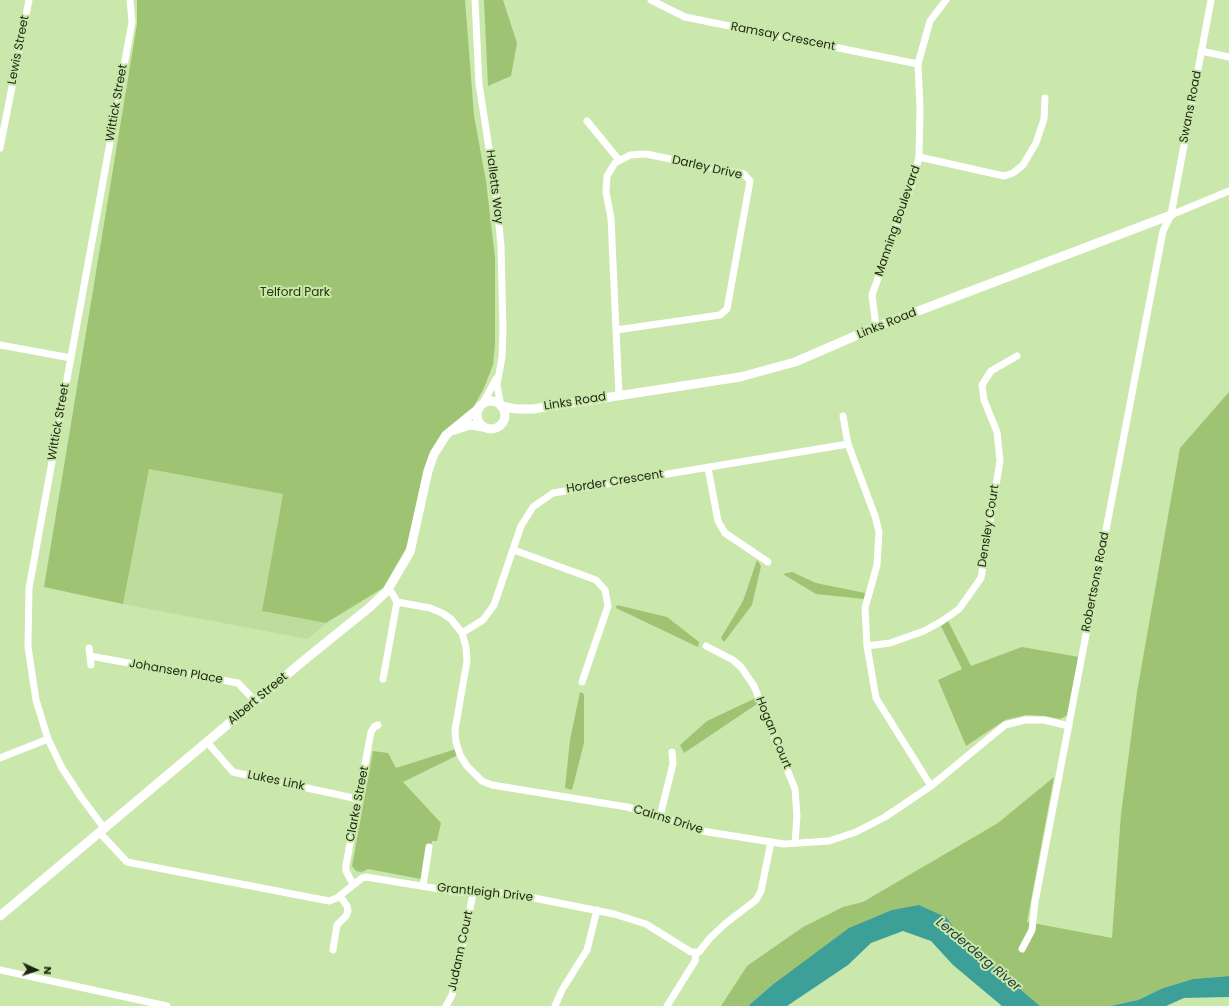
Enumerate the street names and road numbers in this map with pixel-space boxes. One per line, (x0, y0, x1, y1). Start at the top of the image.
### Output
street label: Lewis Street (5, 14, 33, 86)
street label: Ramsay Crescent (729, 20, 837, 54)
street label: Wittick Street (103, 63, 131, 143)
street label: Swans Road (1177, 70, 1205, 144)
street label: Halletts Way (482, 149, 506, 225)
street label: Darley Drive (671, 153, 743, 183)
street label: Manning Boulevard (872, 164, 924, 278)
street label: Links Road (855, 306, 919, 342)
street label: Wittick Street (45, 382, 73, 462)
street label: Links Road (543, 390, 607, 414)
street label: Horder Crescent (566, 467, 664, 497)
street label: Densley Court (975, 484, 1003, 568)
street label: Robertsons Road (1079, 531, 1113, 633)
street label: Johansen Place (128, 657, 224, 687)
street label: Albert Street (225, 670, 291, 728)
street label: Hogan Court (752, 695, 794, 771)
street label: Clarke Street (344, 765, 372, 843)
street label: Lukes Link (246, 768, 306, 794)
street label: Cairns Drive (631, 803, 705, 837)
street label: Grantleigh Drive (436, 881, 534, 905)
street label: Judann Court (445, 909, 477, 993)

